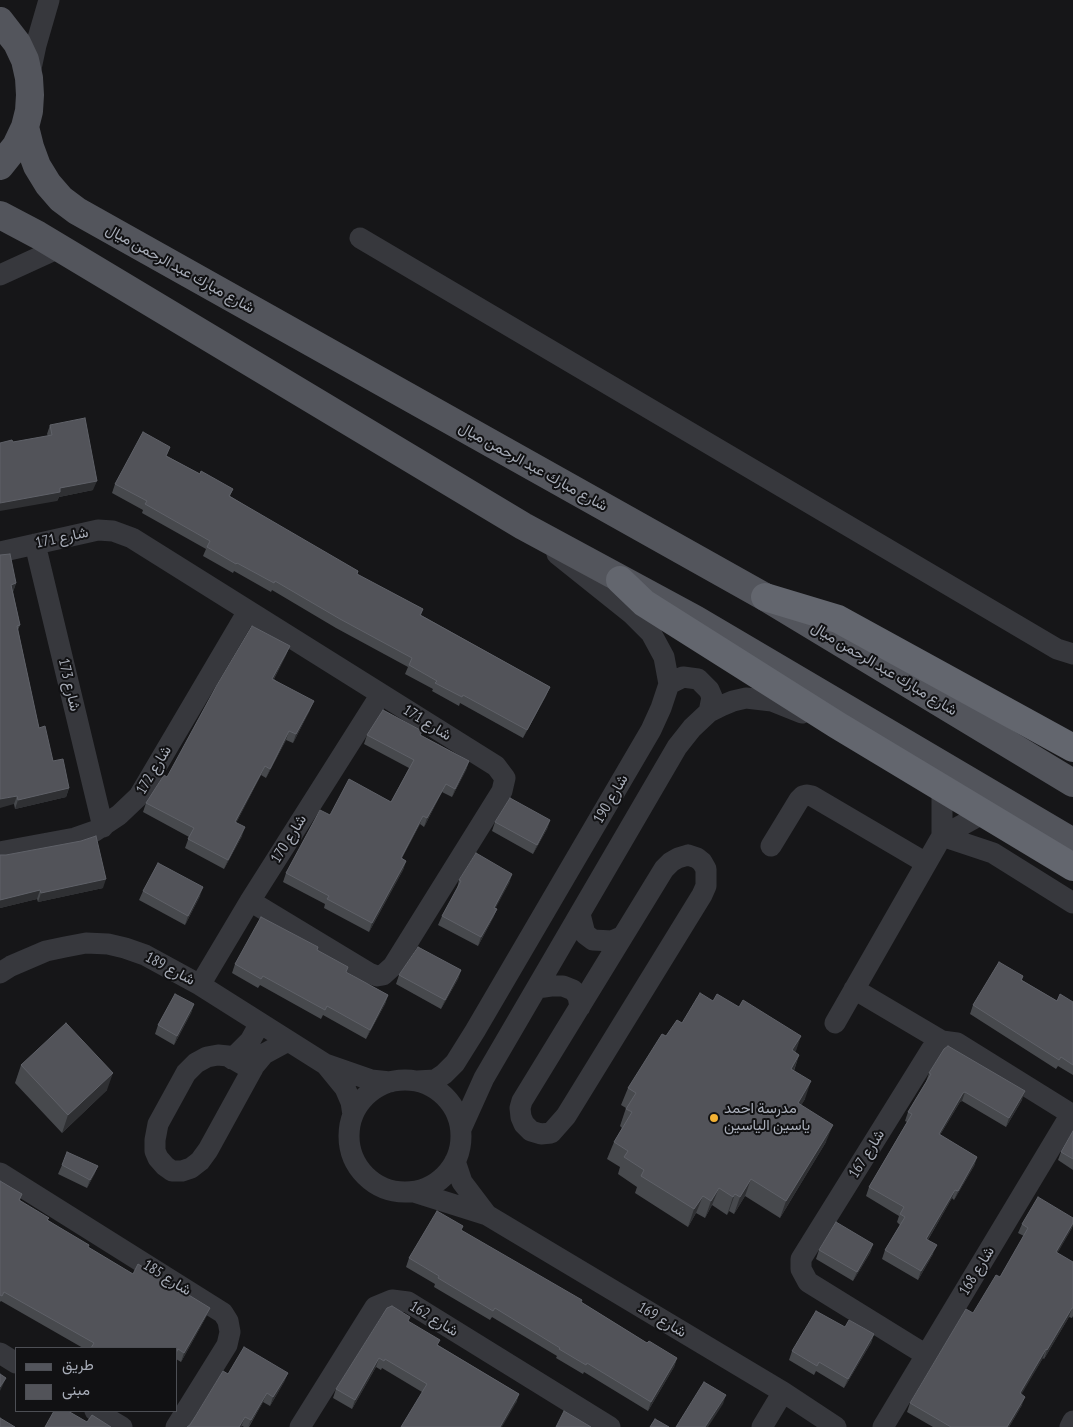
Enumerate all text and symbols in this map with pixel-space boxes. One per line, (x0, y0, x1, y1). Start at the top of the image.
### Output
street label: شارع مبارك عبد الرحمن ميال (103, 221, 257, 317)
street label: شارع مبارك عبد الرحمن ميال (456, 419, 610, 515)
street label: شارع 171 (34, 524, 90, 552)
street label: شارع مبارك عبد الرحمن ميال (808, 618, 960, 720)
street label: شارع 173 (54, 657, 84, 713)
street label: شارع 171 (400, 701, 454, 745)
street label: شارع 172 (132, 742, 176, 798)
street label: شارع 190 (590, 771, 632, 827)
street label: شارع 170 (267, 812, 311, 866)
street label: شارع 189 (142, 948, 198, 990)
place label: مدرسة احمد ياسين الياسين (724, 1100, 810, 1135)
marker: مدرسة احمد ياسين الياسين (708, 1112, 720, 1124)
street label: شارع 167 (845, 1127, 889, 1181)
street label: شارع 168 (955, 1243, 999, 1299)
street label: شارع 185 (140, 1256, 194, 1300)
street label: شارع 162 (406, 1297, 462, 1341)
street label: شارع 169 (634, 1298, 690, 1342)
legend (15, 1347, 178, 1412)
text: طريق (62, 1355, 94, 1374)
text: مبنى (62, 1380, 90, 1399)

